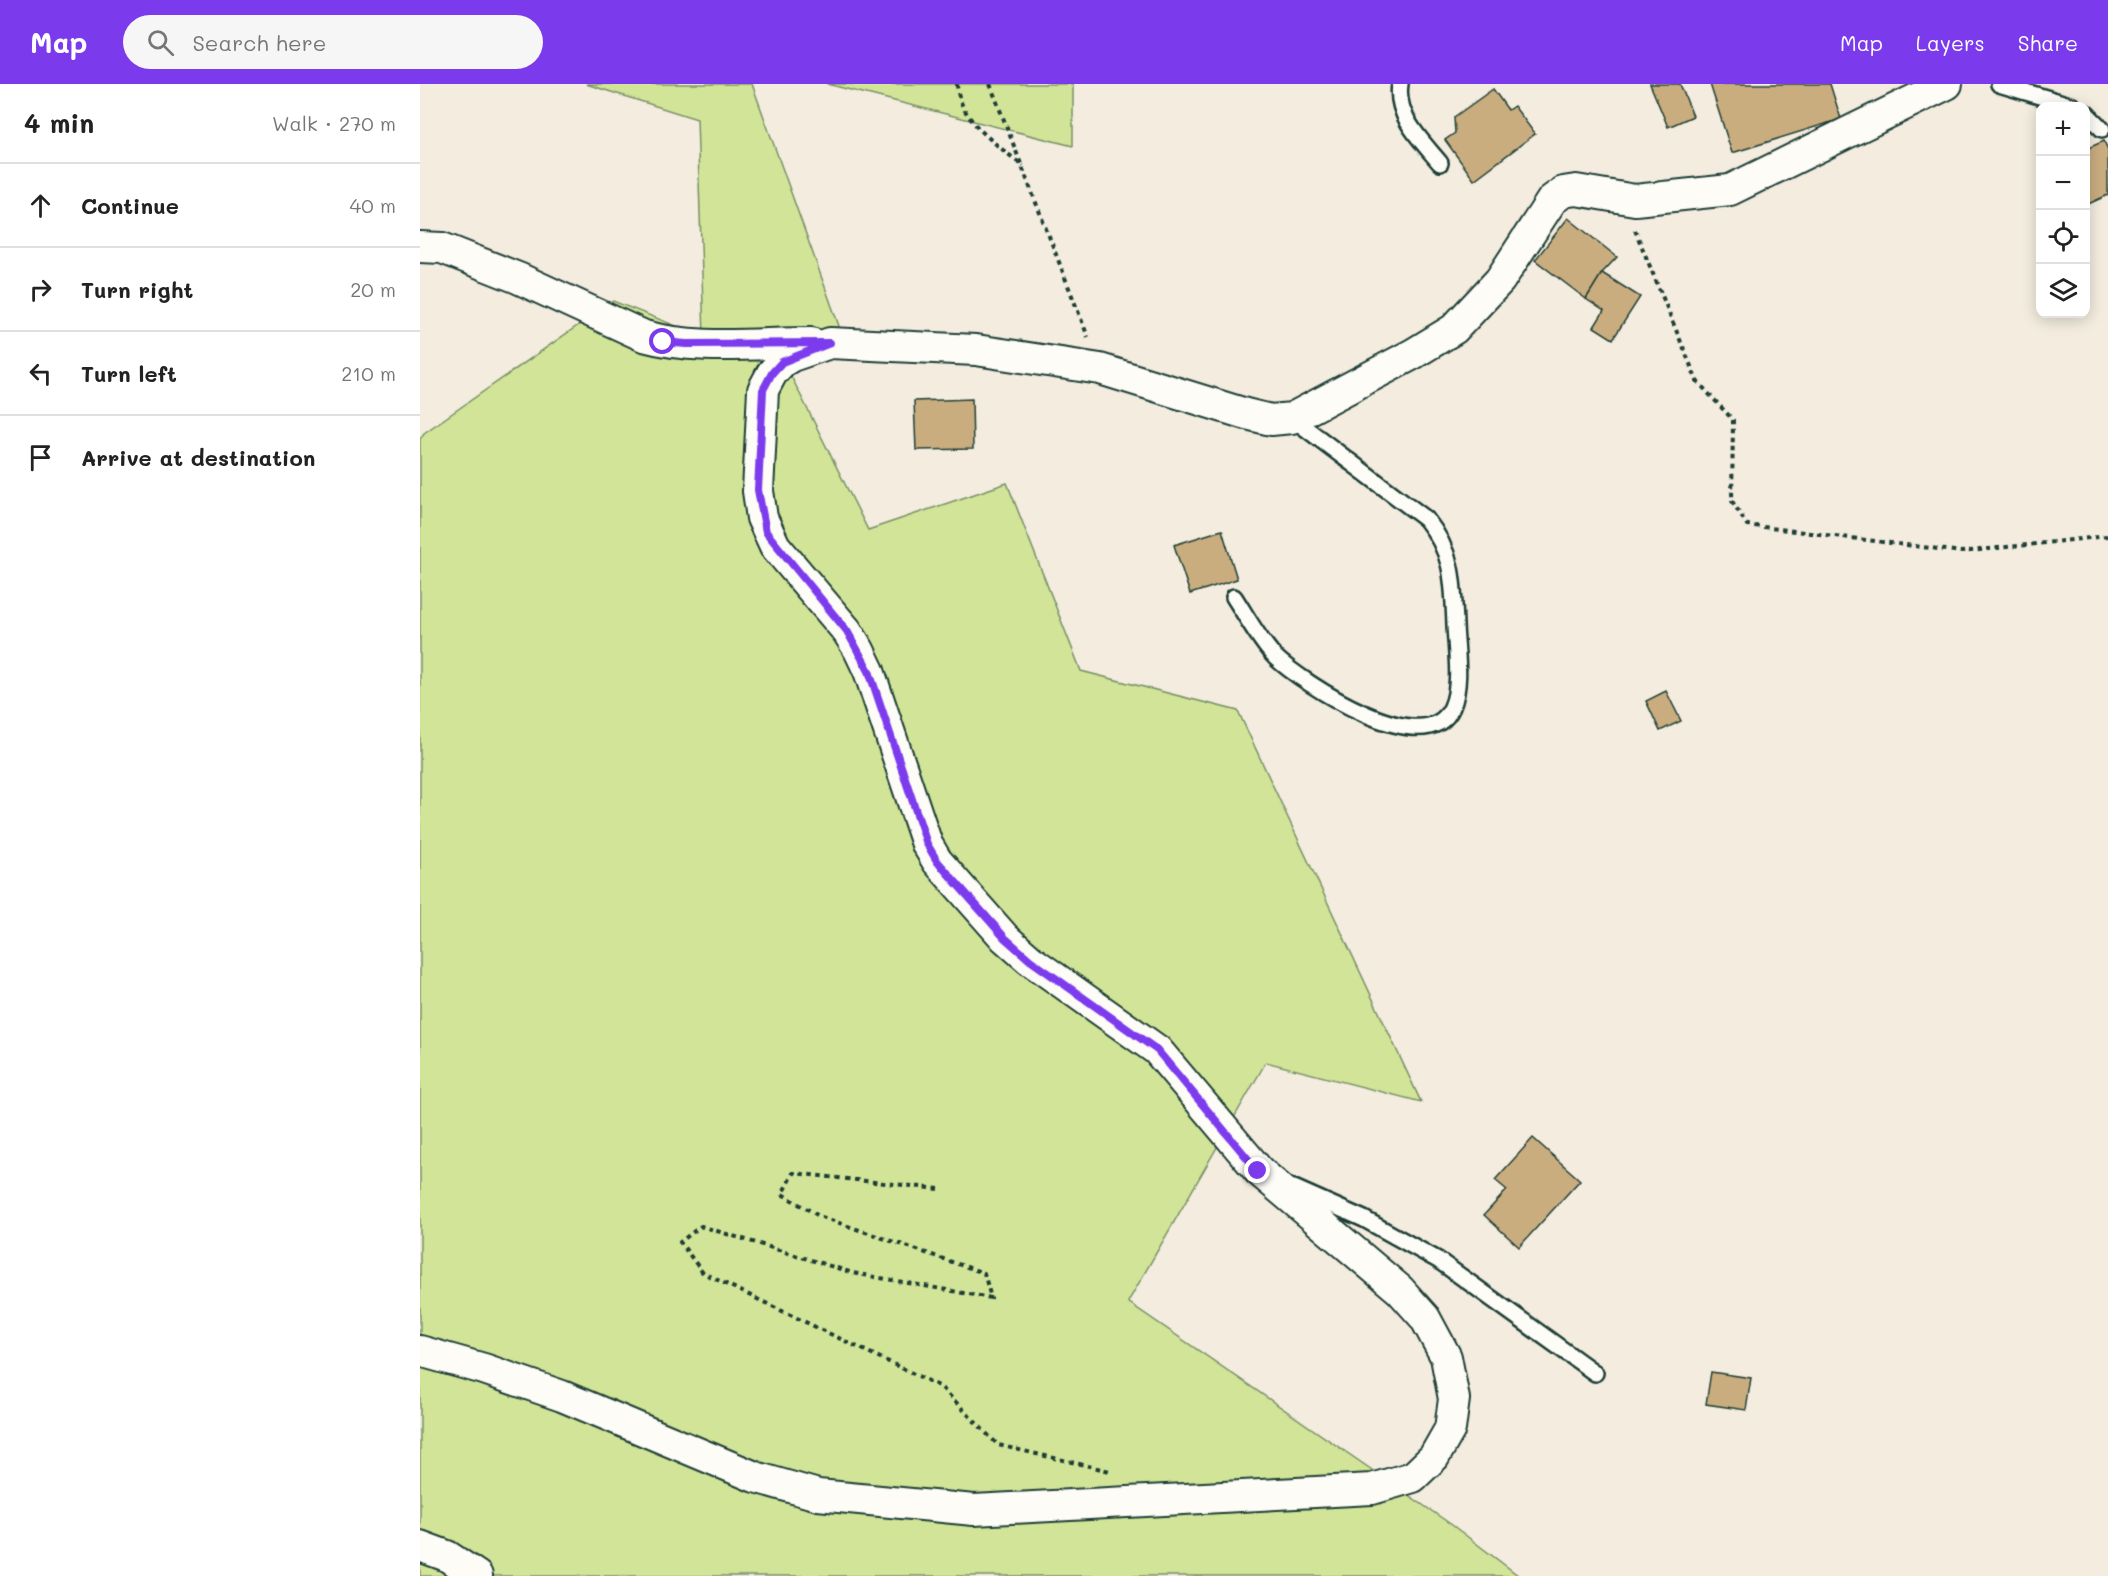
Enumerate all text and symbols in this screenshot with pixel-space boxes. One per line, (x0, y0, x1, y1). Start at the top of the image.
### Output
search box (123, 15, 543, 69)
text: Map (30, 24, 87, 60)
icon: search (144, 26, 177, 59)
text: Search here (192, 28, 326, 57)
text: Map (1840, 29, 1883, 56)
text: Layers (1916, 29, 1985, 56)
text: Share (2018, 29, 2078, 56)
map controls (2036, 102, 2090, 318)
button: + (2036, 102, 2090, 156)
text: 4 min (24, 106, 94, 140)
text: Walk · 270 m (272, 110, 396, 136)
button: − (2036, 156, 2090, 210)
icon: ahead (24, 189, 57, 222)
text: Continue (81, 191, 179, 220)
text: 40 m (350, 192, 396, 218)
button: locate (2036, 210, 2090, 264)
button: layers (2036, 264, 2090, 318)
icon: right (24, 273, 57, 306)
text: Turn right (81, 275, 193, 304)
text: 20 m (350, 276, 396, 302)
route start (649, 328, 675, 354)
icon: left (24, 357, 57, 390)
text: Turn left (81, 359, 177, 388)
text: 210 m (341, 360, 396, 386)
icon: arrive (24, 441, 57, 474)
text: Arrive at destination (81, 443, 316, 472)
route end (1244, 1157, 1270, 1183)

